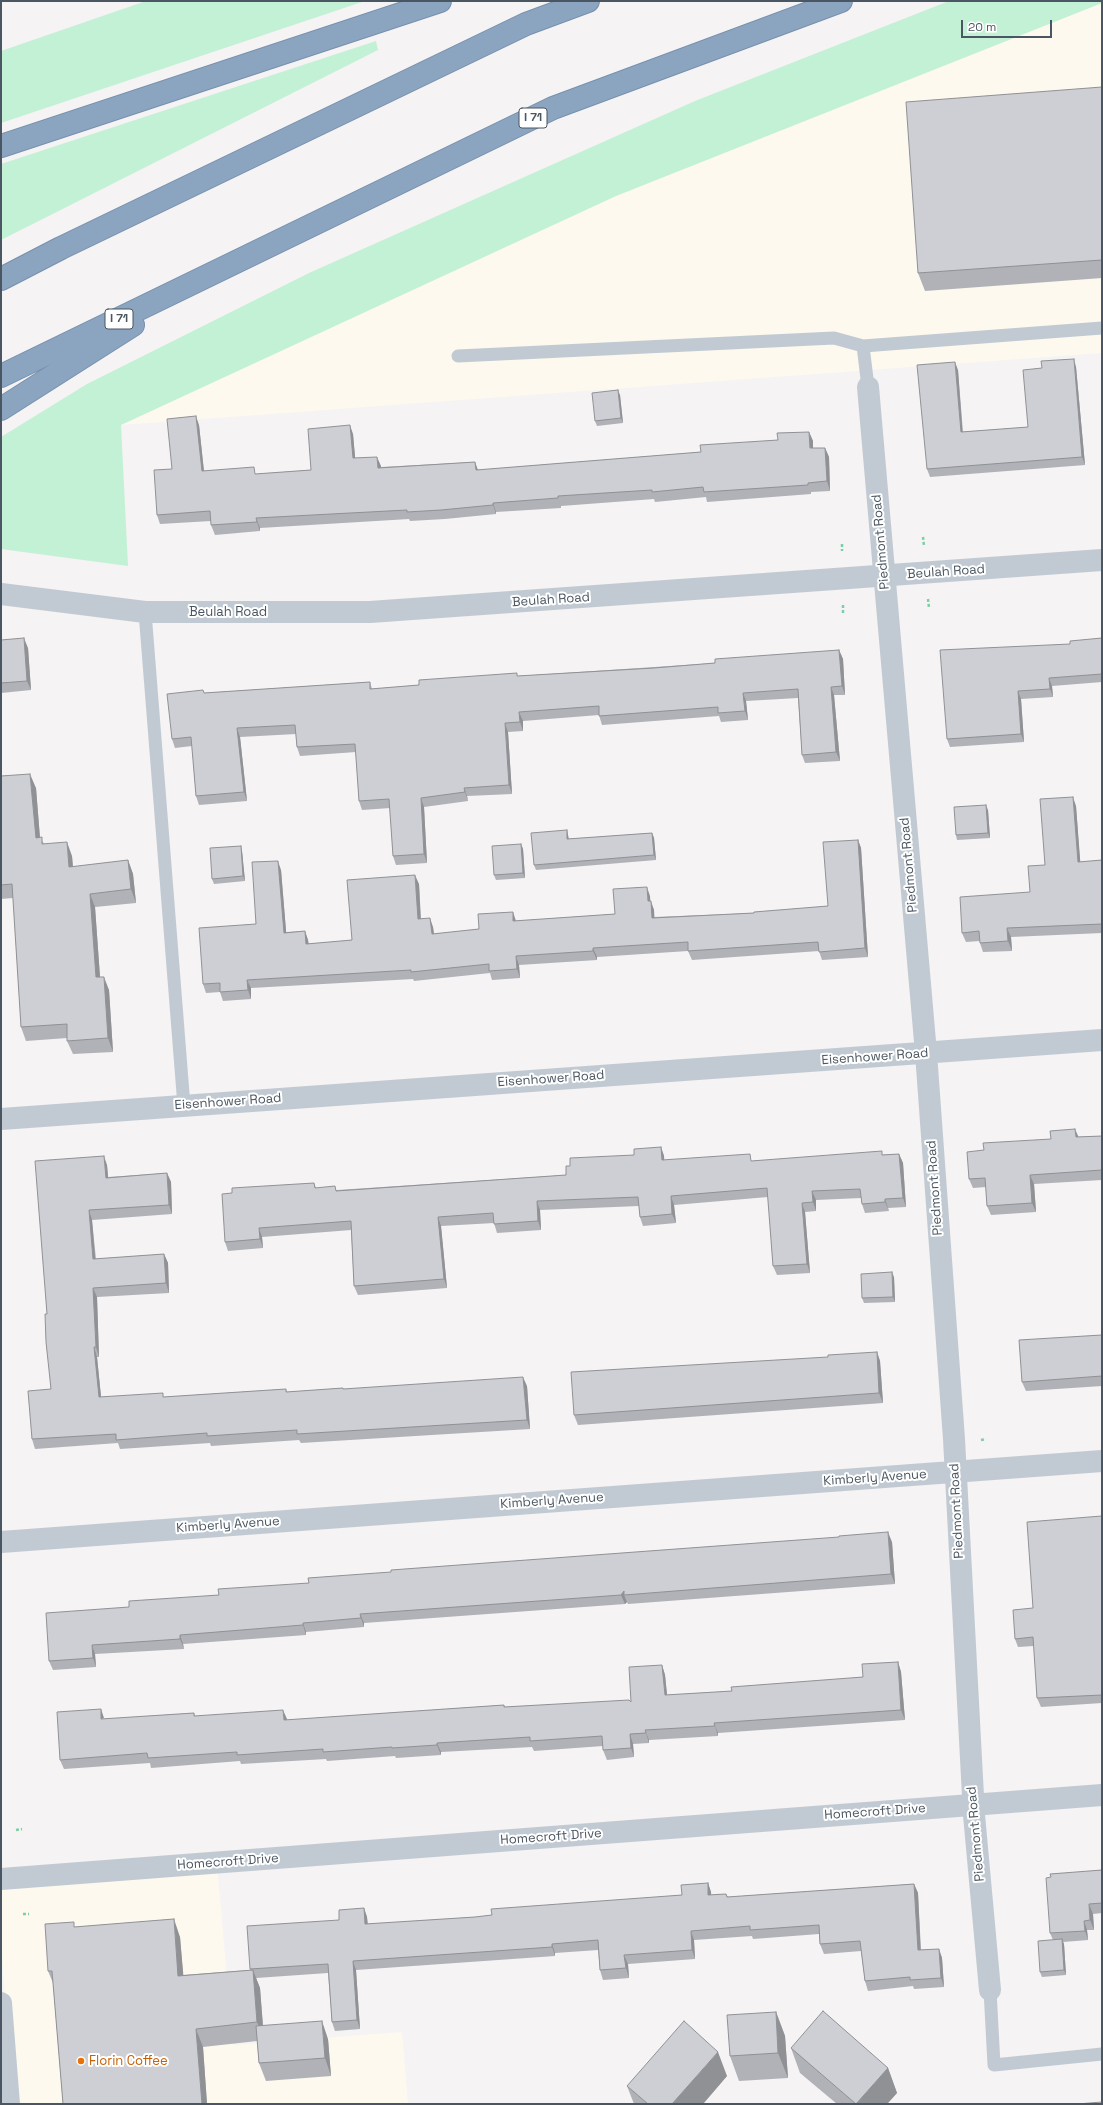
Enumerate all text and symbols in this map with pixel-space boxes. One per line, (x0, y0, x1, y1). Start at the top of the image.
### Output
scale bar (963, 12, 1054, 38)
text: 20 m (968, 19, 996, 35)
road number: I 71 (519, 108, 547, 128)
road number: I 71 (105, 309, 133, 329)
street label: Piedmont Road (869, 494, 893, 590)
street label: Beulah Road (906, 561, 986, 583)
street label: Beulah Road (511, 589, 591, 611)
street label: Beulah Road (189, 604, 267, 620)
street label: Piedmont Road (897, 817, 921, 913)
street label: Eisenhower Road (821, 1045, 929, 1069)
street label: Eisenhower Road (497, 1067, 605, 1091)
street label: Eisenhower Road (174, 1090, 282, 1114)
street label: Piedmont Road (924, 1140, 946, 1236)
street label: Piedmont Road (947, 1463, 967, 1559)
street label: Kimberly Avenue (823, 1467, 927, 1489)
street label: Kimberly Avenue (500, 1490, 604, 1512)
street label: Kimberly Avenue (176, 1514, 280, 1536)
street label: Piedmont Road (964, 1786, 988, 1882)
street label: Homecroft Drive (824, 1801, 926, 1823)
street label: Homecroft Drive (500, 1826, 602, 1848)
street label: Homecroft Drive (177, 1851, 279, 1873)
place label: Florin Coffee (89, 2053, 168, 2069)
marker: Florin Coffee (76, 2056, 86, 2066)

